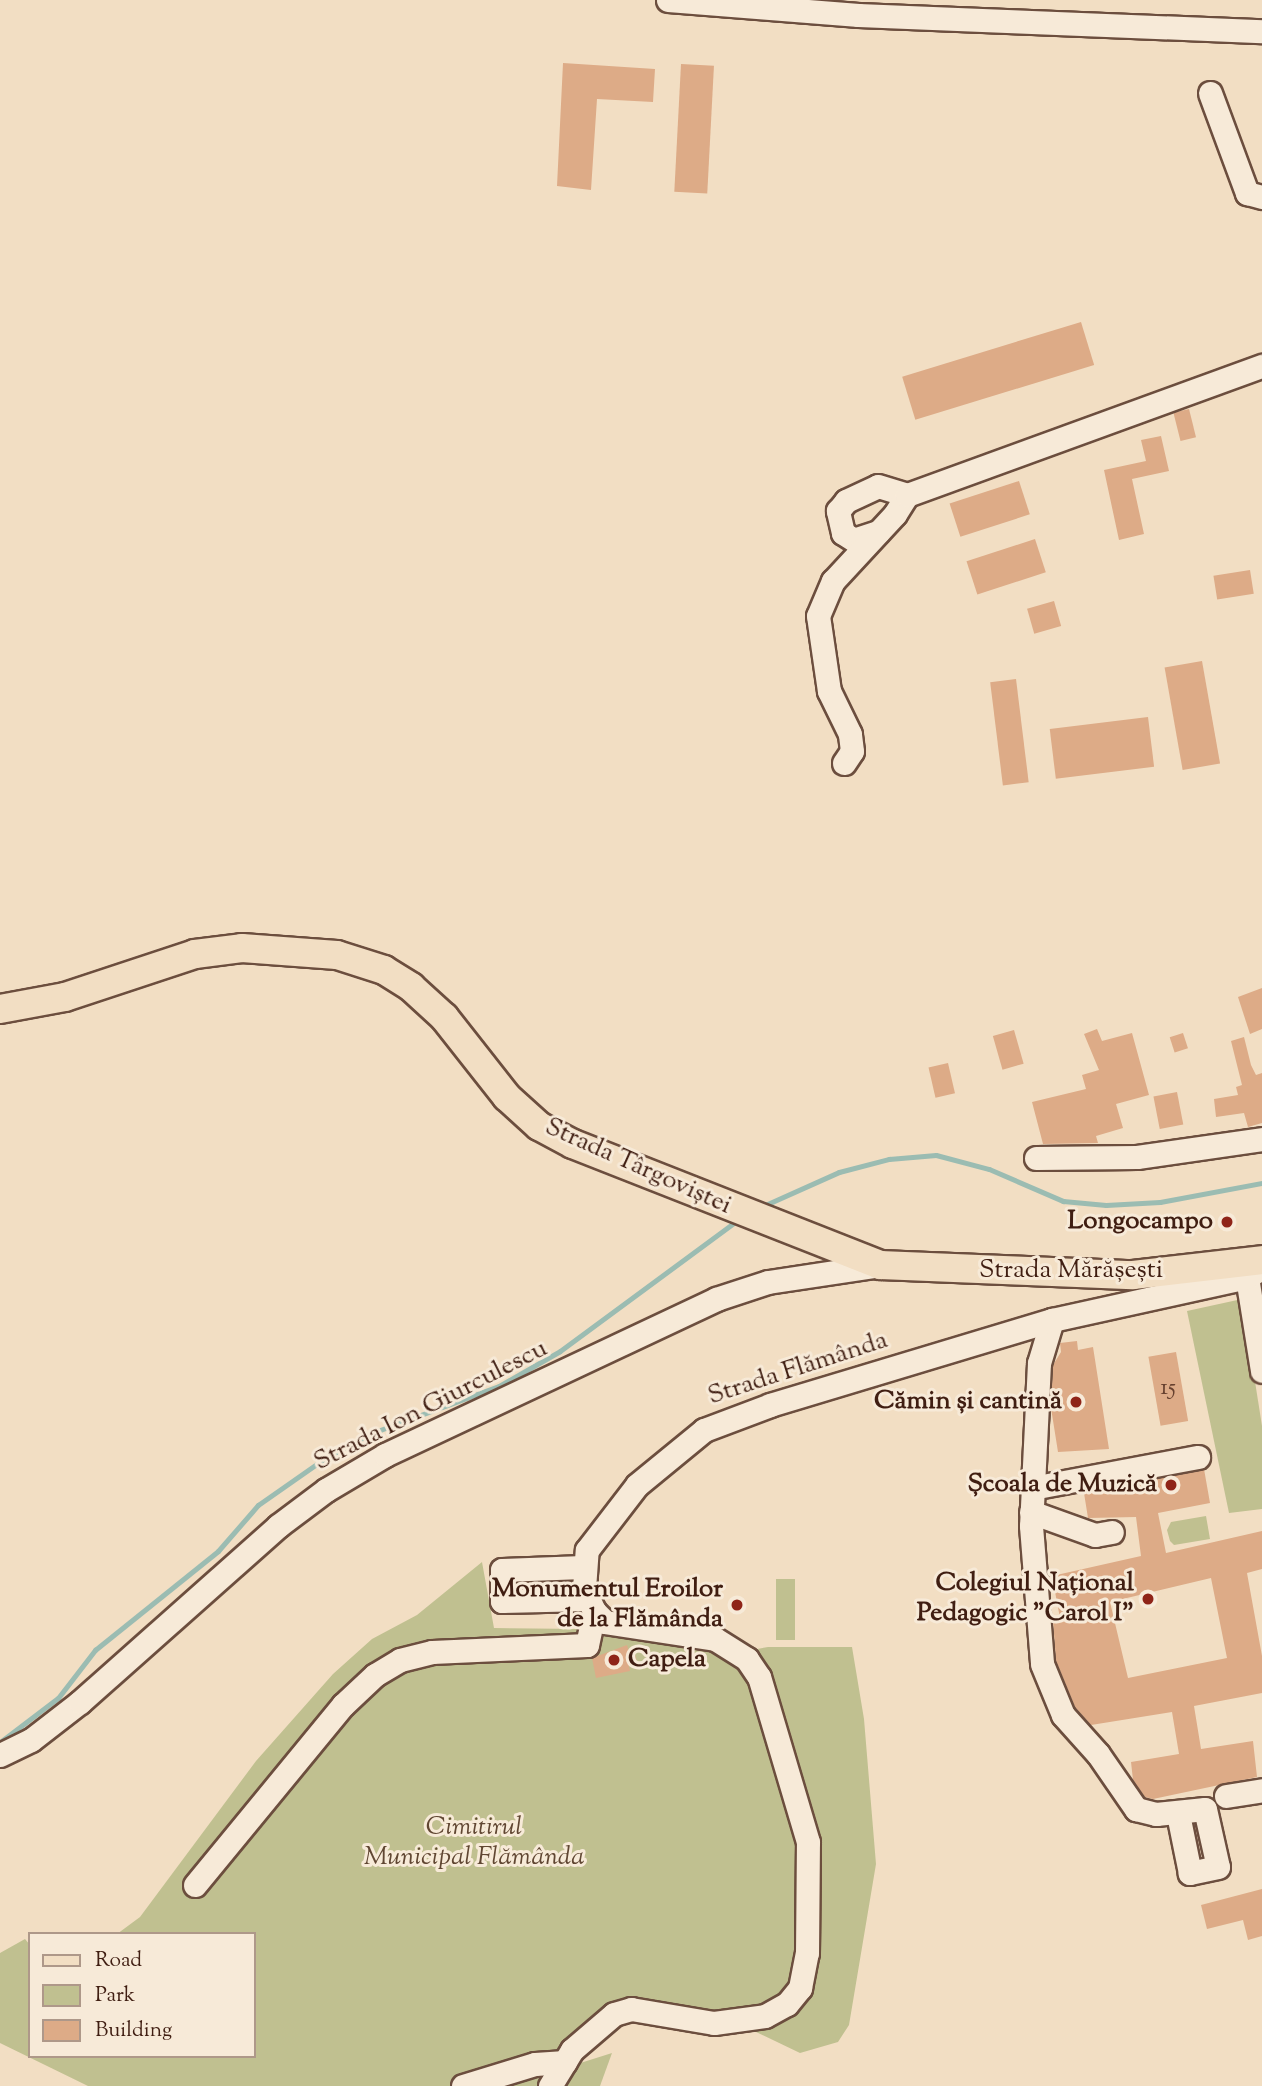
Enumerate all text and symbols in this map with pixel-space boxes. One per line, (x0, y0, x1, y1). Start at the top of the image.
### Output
street label: Strada Târgoviștei (540, 1112, 736, 1222)
place label: Longocampo (1068, 1206, 1213, 1238)
marker: Longocampo (1219, 1214, 1235, 1230)
street label: Strada Mărășești (979, 1255, 1163, 1287)
street label: Strada Flămânda (704, 1325, 892, 1413)
street label: Strada Ion Giurculescu (309, 1334, 553, 1478)
house number: 15 (1160, 1375, 1176, 1403)
place label: Cămin și cantină (874, 1386, 1062, 1418)
marker: Cămin și cantină (1068, 1394, 1084, 1410)
place label: Şcoala de Muzică (967, 1469, 1157, 1501)
marker: Şcoala de Muzică (1163, 1477, 1179, 1493)
place label: Colegiul Național Pedagogic ”Carol I” (917, 1568, 1134, 1630)
place label: Monumentul Eroilor de la Flămânda (492, 1574, 723, 1636)
marker: Colegiul Național Pedagogic ”Carol I” (1140, 1591, 1156, 1607)
marker: Monumentul Eroilor de la Flămânda (729, 1597, 745, 1613)
place label: Capela (628, 1644, 706, 1676)
marker: Capela (606, 1652, 622, 1668)
park label: Cimitirul Municipal Flămânda (364, 1812, 584, 1874)
legend (28, 1932, 256, 2058)
text: Road (95, 1946, 142, 1976)
text: Park (95, 1981, 135, 2011)
text: Building (95, 2016, 172, 2046)

